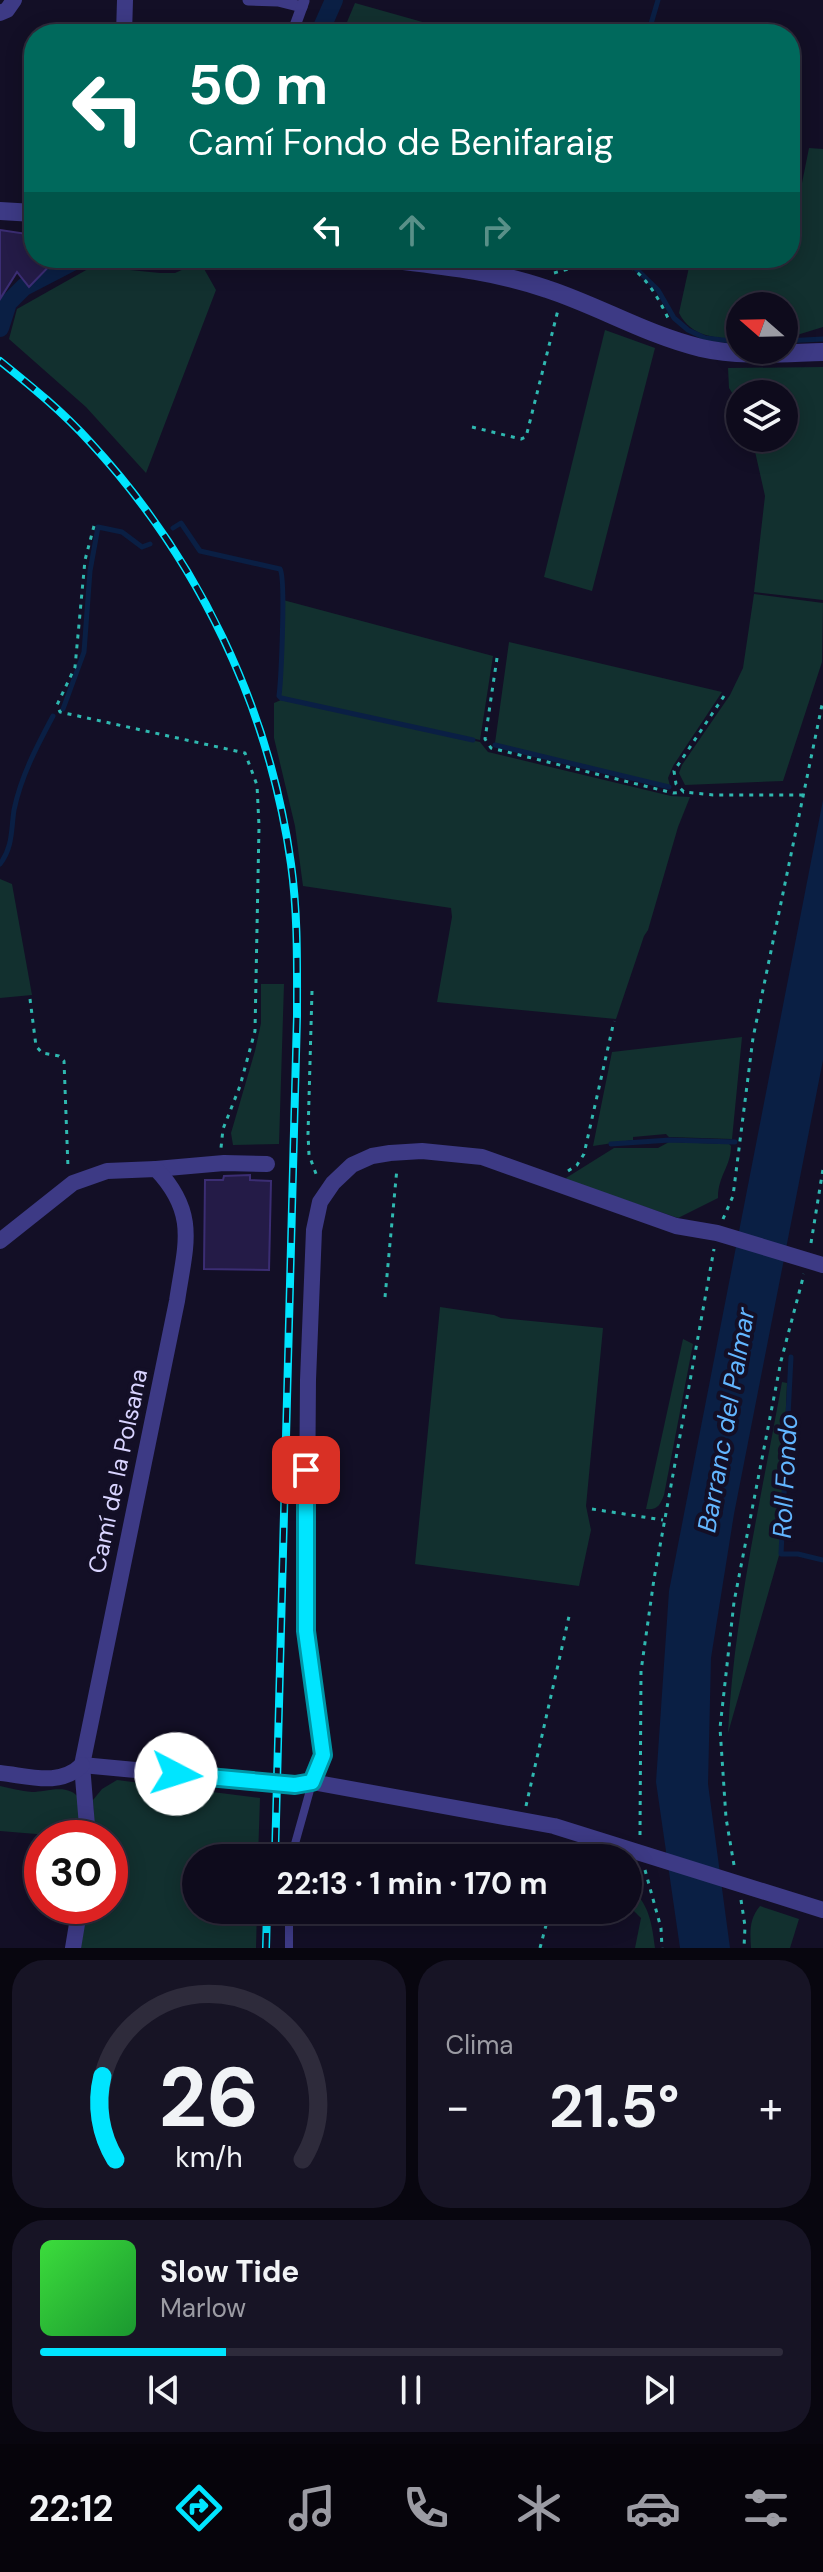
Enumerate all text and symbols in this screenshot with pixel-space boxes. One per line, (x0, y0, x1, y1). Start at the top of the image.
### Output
text: 50 m (188, 48, 328, 121)
icon: left (56, 56, 160, 160)
text: Camí Fondo de Benifaraig (188, 119, 614, 166)
icon: left (306, 208, 350, 252)
icon: ahead (390, 208, 434, 252)
icon: right (474, 208, 518, 252)
north arrow (726, 292, 798, 364)
map controls (726, 292, 798, 452)
button: layers (726, 380, 798, 452)
water label: Barranc del Palmar (690, 1304, 763, 1535)
street label: Camí de la Polsana (81, 1366, 154, 1576)
water label: Roll Fondo (765, 1413, 805, 1539)
pin (272, 1436, 340, 1504)
icon: arrive (284, 1448, 328, 1492)
position arrow (134, 1732, 218, 1816)
speed limit sign: 30 (24, 1820, 128, 1924)
text: 22:13 · 1 min · 170 m (277, 1864, 547, 1903)
text: Clima (446, 2028, 514, 2062)
text: 26 (158, 2043, 259, 2152)
text: 21.5° (549, 2067, 680, 2146)
text: − (446, 2078, 470, 2136)
text: + (759, 2078, 783, 2136)
text: km/h (175, 2139, 243, 2176)
text: Slow Tide (160, 2252, 299, 2291)
text: Marlow (160, 2291, 246, 2325)
icon: previous (142, 2368, 186, 2412)
icon: pause (389, 2368, 433, 2412)
icon: next (637, 2368, 681, 2412)
icon: directions (171, 2480, 227, 2536)
icon: music (284, 2480, 340, 2536)
icon: phone (398, 2480, 454, 2536)
icon: climate (511, 2480, 567, 2536)
icon: car (625, 2480, 681, 2536)
icon: filters (738, 2480, 794, 2536)
text: 22:12 (29, 2485, 113, 2532)

